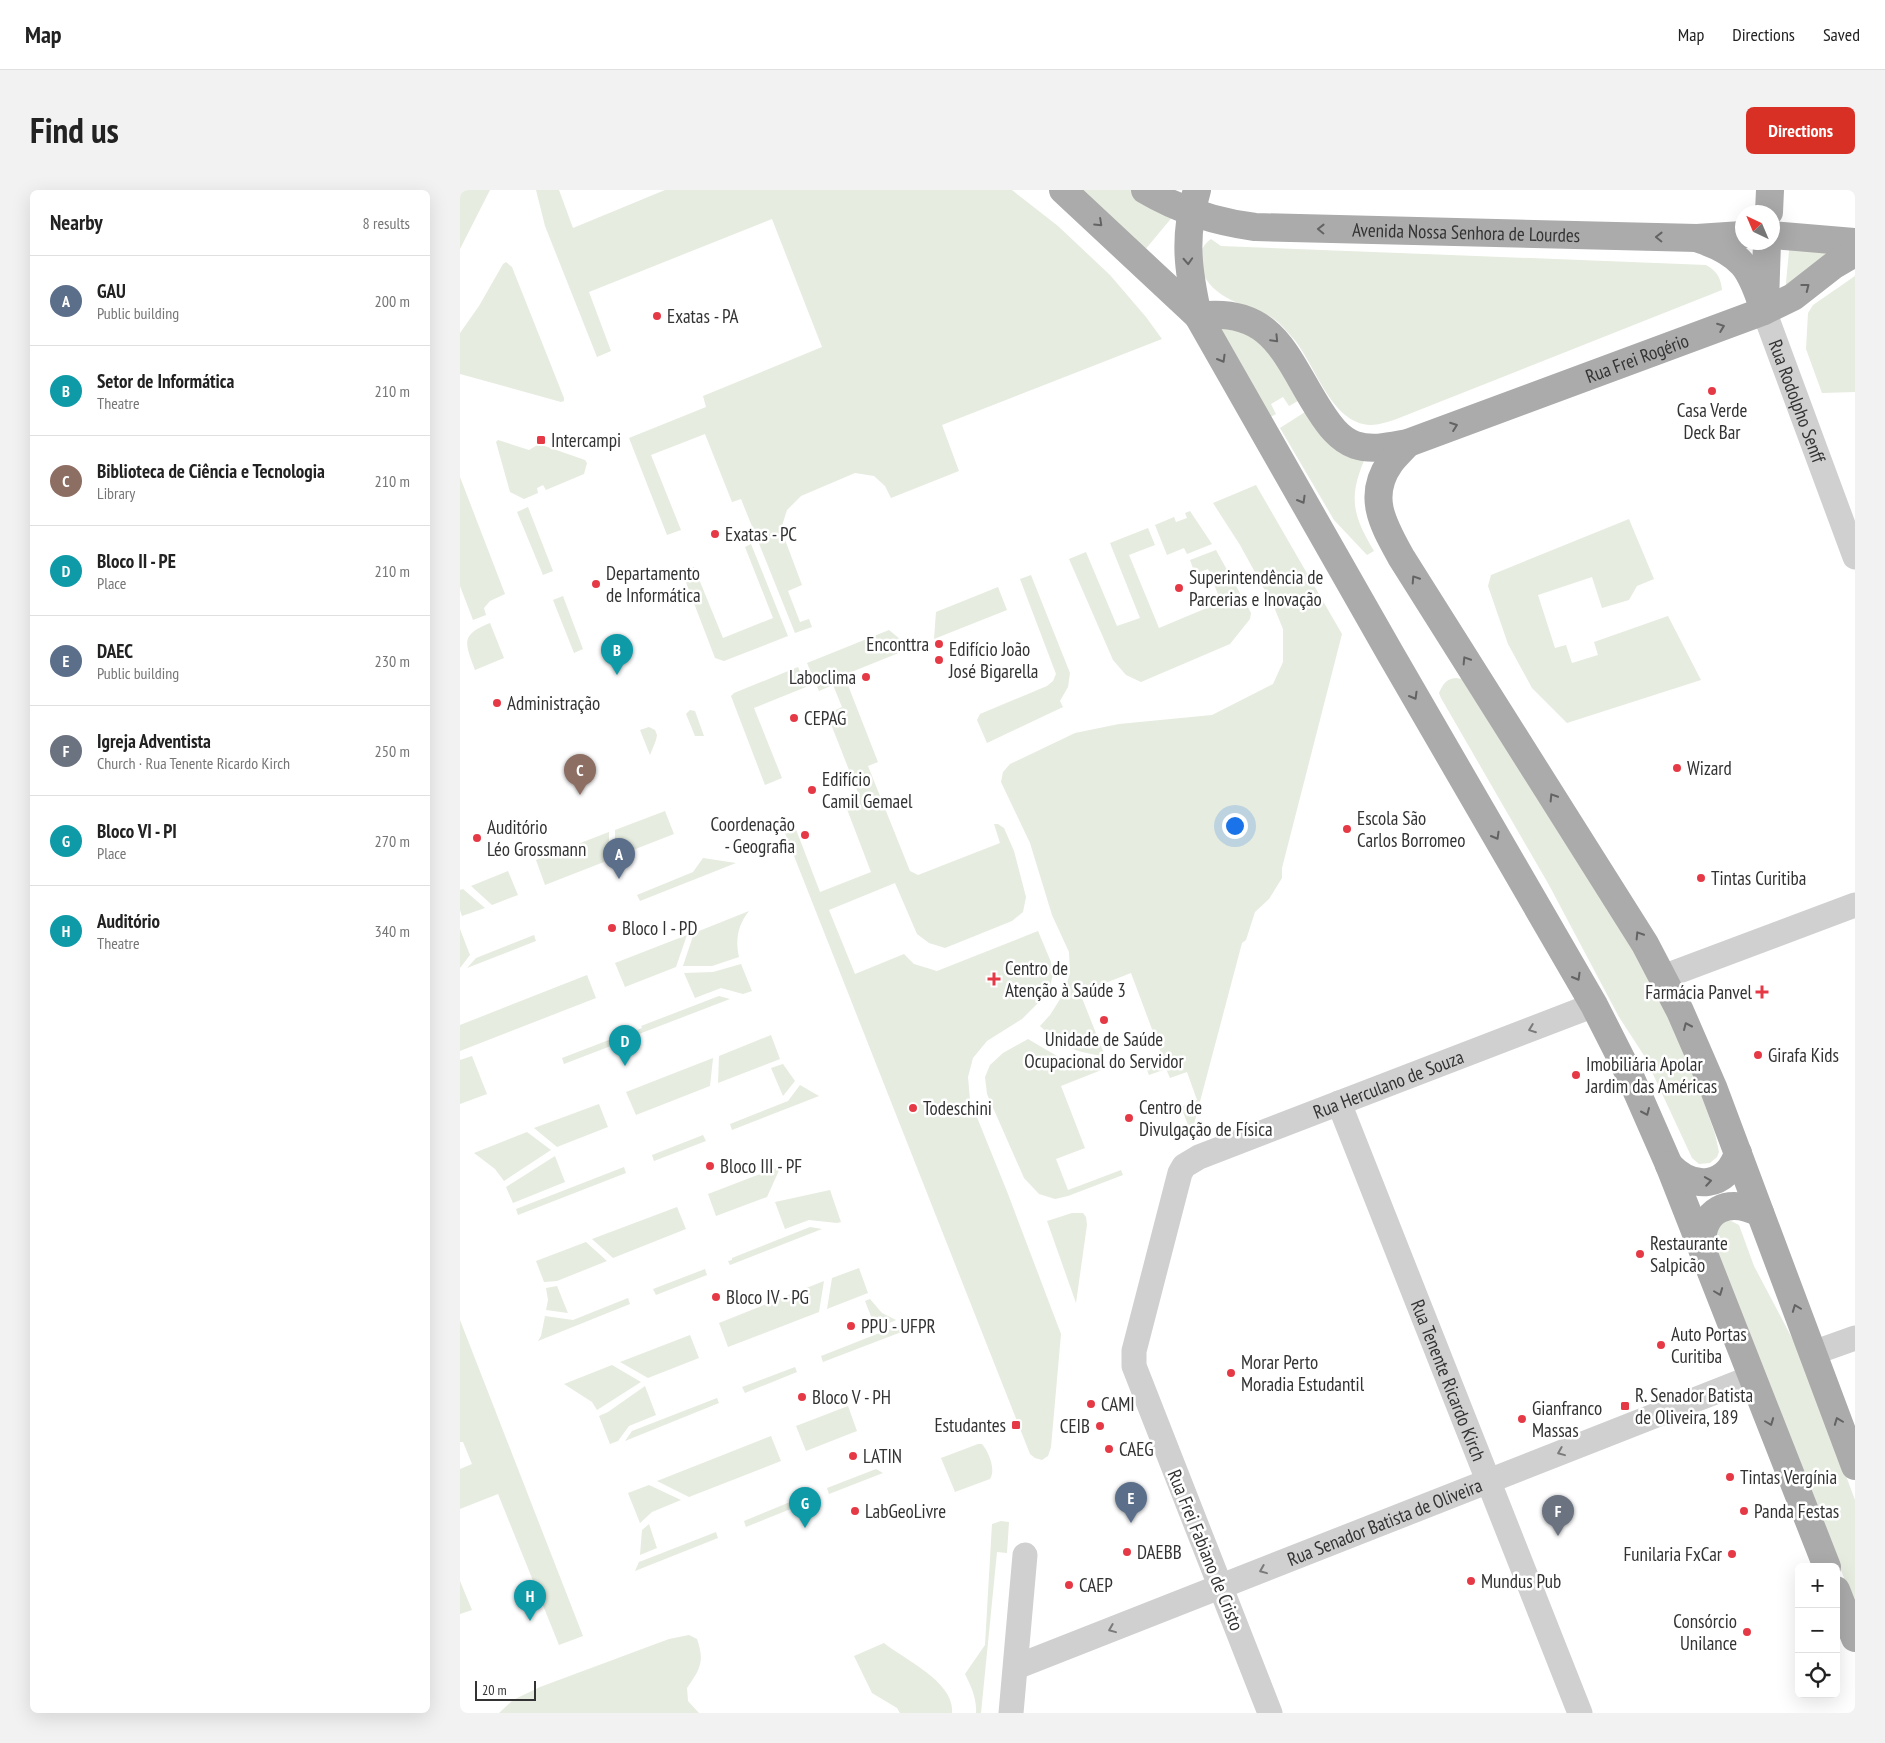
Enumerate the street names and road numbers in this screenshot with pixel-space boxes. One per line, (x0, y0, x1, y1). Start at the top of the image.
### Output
street label: Avenida Nossa Senhora de Lourdes (1352, 217, 1580, 247)
street label: Rua Frei Rogério (1582, 328, 1692, 388)
street label: Rua Rodolpho Senff (1764, 336, 1831, 467)
street label: Rua Herculano de Souza (1310, 1044, 1467, 1124)
street label: Rua Tenente Ricardo Kirch (1406, 1296, 1491, 1464)
street label: Rua Frei Fabiano de Cristo (1163, 1466, 1249, 1634)
street label: Rua Senador Batista de Oliveira (1284, 1473, 1485, 1571)

